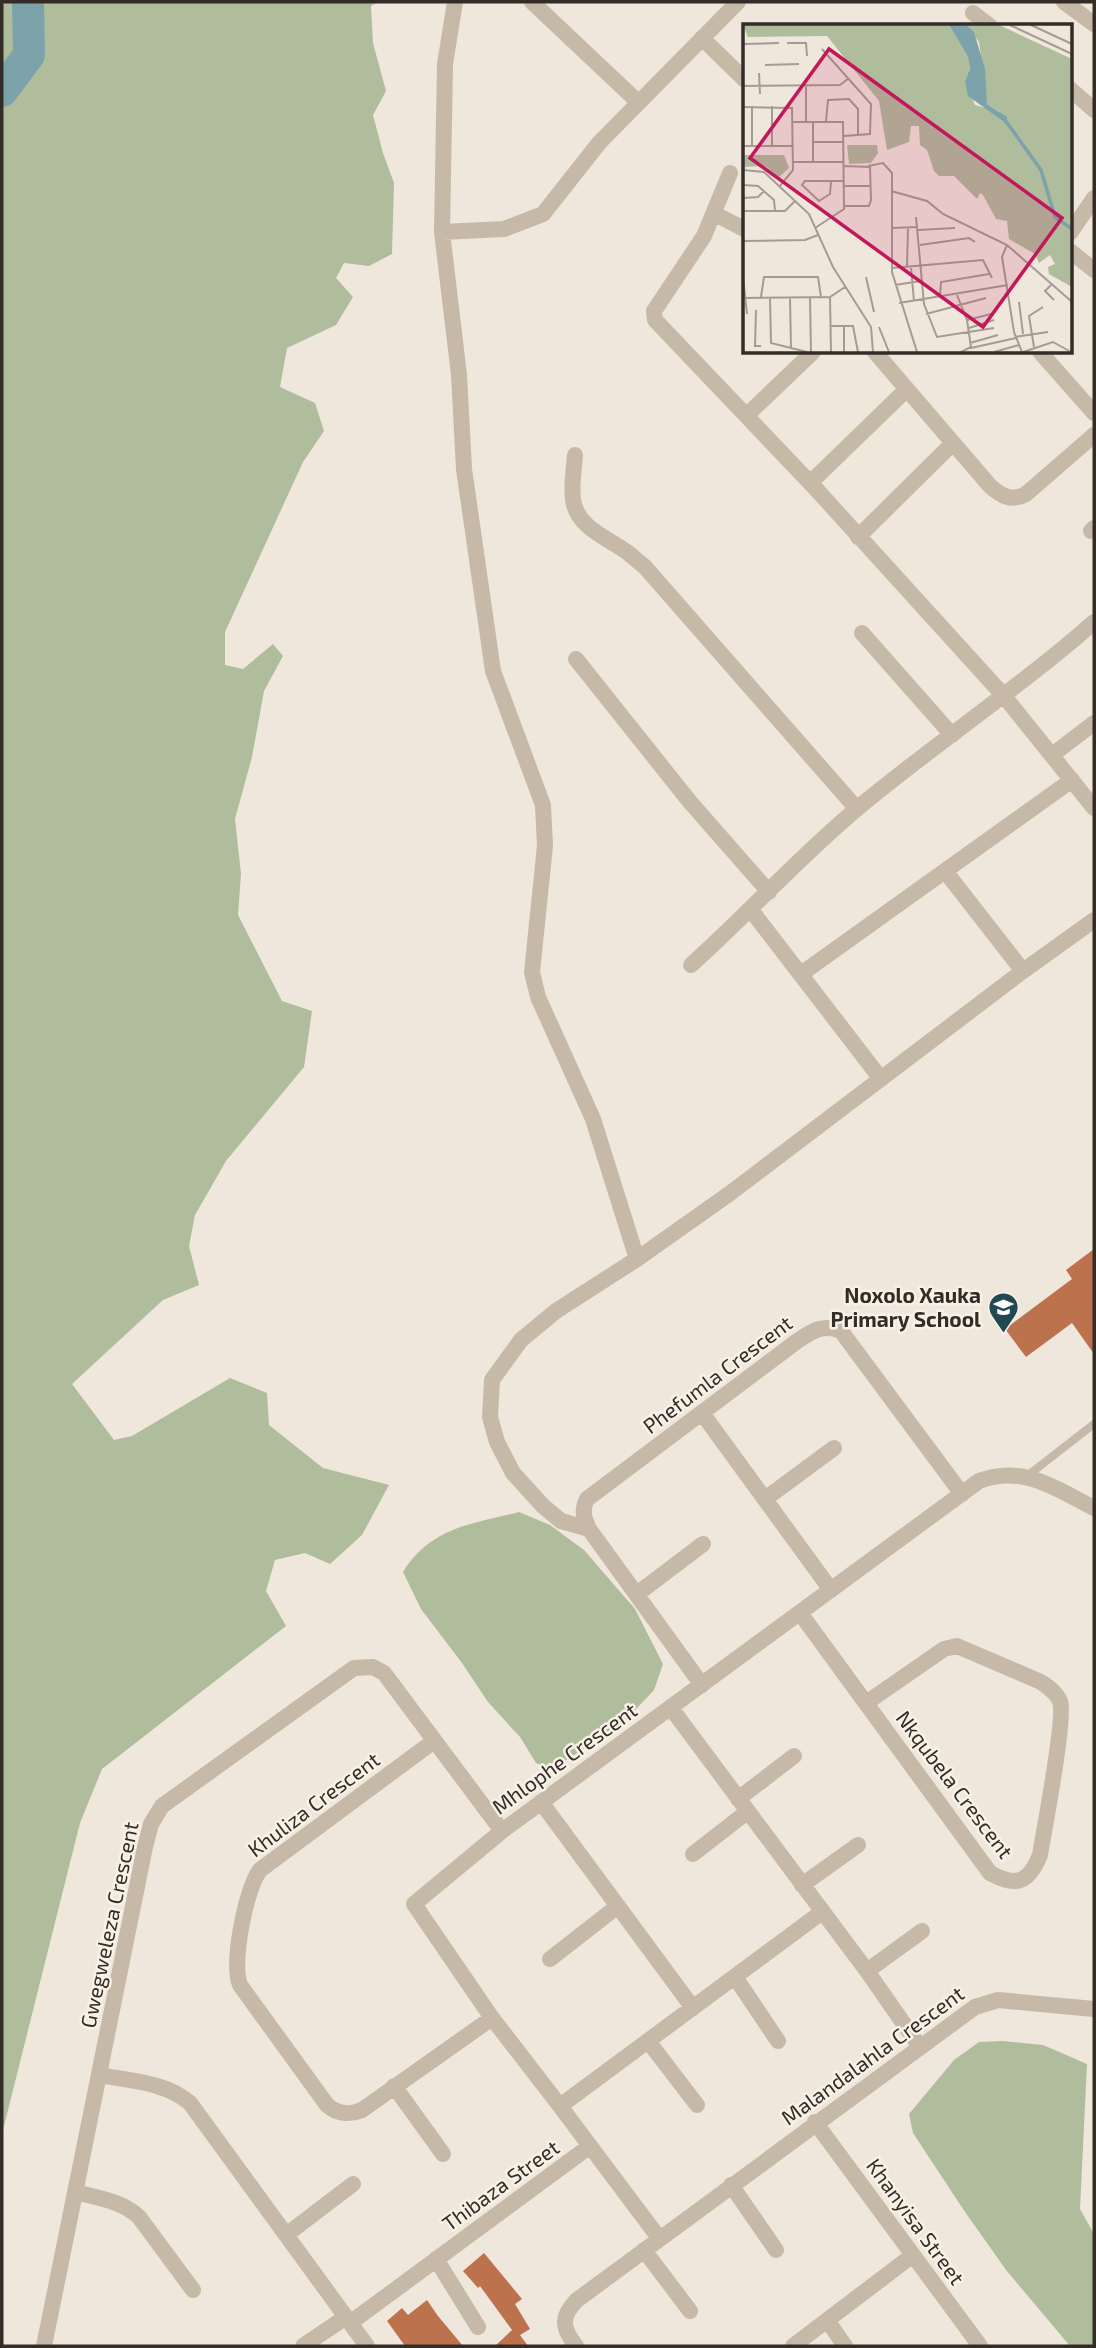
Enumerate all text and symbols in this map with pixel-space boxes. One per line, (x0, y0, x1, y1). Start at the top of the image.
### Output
inset map (743, 24, 1072, 354)
place label: Noxolo Xauka Primary School (831, 1282, 981, 1332)
school or university icon: Noxolo Xauka Primary School (987, 1291, 1021, 1335)
street label: Phefumla Crescent (638, 1310, 797, 1438)
street label: Mhlophe Crescent (487, 1697, 641, 1819)
street label: Nkqubela Crescent (892, 1705, 1019, 1863)
street label: Khuliza Crescent (242, 1746, 384, 1862)
street label: Gwegweleza Crescent (74, 1819, 143, 2030)
street label: Malandalahla Crescent (776, 1980, 968, 2129)
street label: Thibaza Street (437, 2134, 563, 2236)
street label: Khanyisa Street (862, 2153, 970, 2289)

